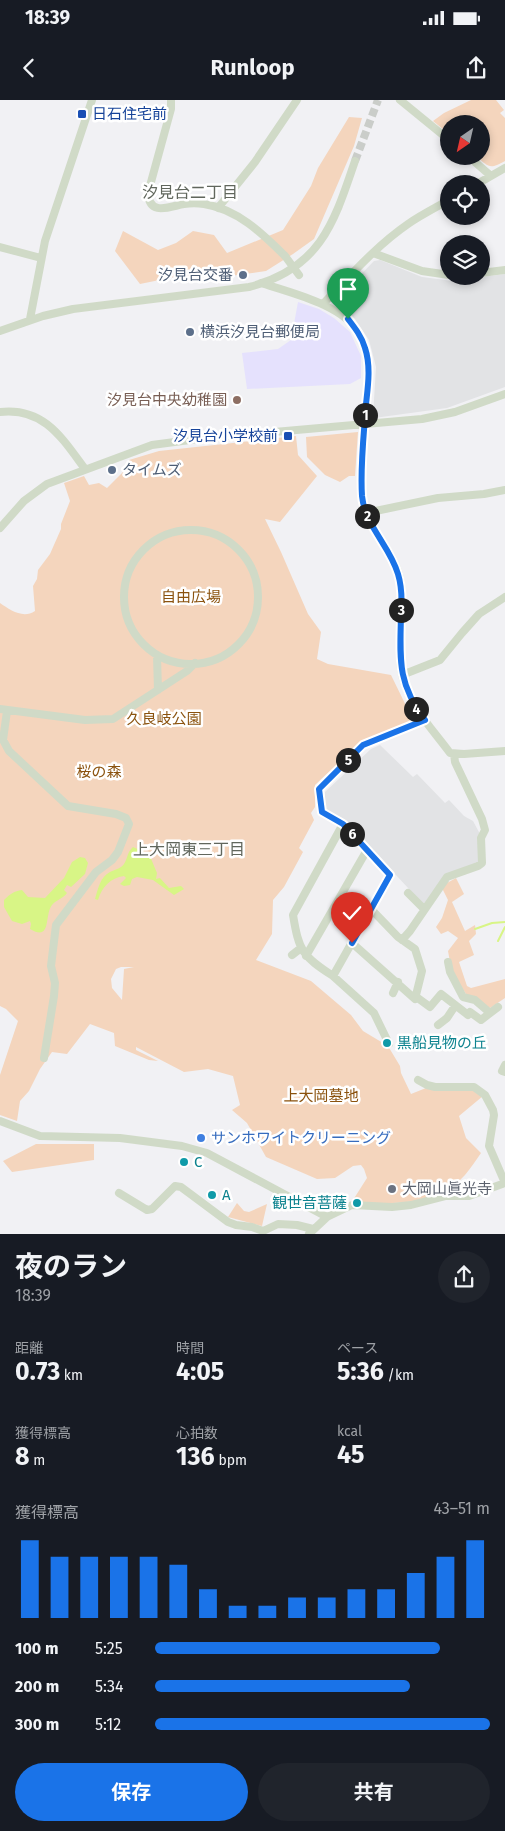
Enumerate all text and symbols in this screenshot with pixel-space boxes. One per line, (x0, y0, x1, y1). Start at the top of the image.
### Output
text: 18:39 (25, 6, 70, 29)
icon: back (15, 54, 43, 82)
text: Runloop (210, 54, 295, 81)
icon: share (462, 54, 490, 82)
place label: 日石住宅前 (92, 105, 167, 123)
marker: 日石住宅前 (76, 108, 88, 120)
north arrow (440, 115, 490, 165)
map controls (440, 115, 490, 285)
button: locate (440, 175, 490, 225)
district label: 汐見台二丁目 (142, 183, 238, 202)
button: layers (440, 235, 490, 285)
place label: 汐見台交番 (158, 266, 233, 284)
pin (327, 268, 369, 319)
marker: 汐見台交番 (237, 269, 249, 281)
icon: arrive (334, 275, 362, 303)
place label: 横浜汐見台郵便局 (200, 323, 320, 341)
marker: 横浜汐見台郵便局 (184, 326, 196, 338)
place label: 汐見台中央幼稚園 (107, 391, 227, 409)
marker: 汐見台中央幼稚園 (231, 394, 243, 406)
pin: 1 (352, 402, 378, 428)
text: 1 (362, 407, 369, 424)
place label: 汐見台小学校前 (173, 427, 278, 445)
marker: 汐見台小学校前 (282, 430, 294, 442)
place label: タイムズ (122, 461, 182, 479)
marker: タイムズ (106, 464, 118, 476)
pin: 2 (354, 504, 380, 528)
text: 2 (364, 508, 371, 525)
park label: 自由広場 (161, 588, 221, 606)
pin: 3 (388, 598, 414, 622)
text: 3 (398, 602, 405, 619)
pin: 4 (404, 696, 428, 722)
text: 4 (413, 701, 420, 718)
park label: 久良岐公園 (126, 710, 202, 728)
pin: 5 (336, 748, 360, 772)
text: 5 (345, 752, 352, 769)
park label: 桜の森 (76, 763, 122, 781)
pin: 6 (340, 822, 364, 846)
text: 6 (349, 826, 356, 843)
district label: 上大岡東三丁目 (133, 840, 245, 859)
pin (331, 892, 373, 943)
icon: check (338, 899, 366, 927)
place label: 黒船見物の丘 (397, 1034, 487, 1052)
marker: 黒船見物の丘 (381, 1037, 393, 1049)
park label: 上大岡墓地 (283, 1087, 359, 1105)
place label: サンホワイトクリーニング (211, 1129, 391, 1147)
marker: サンホワイトクリーニング (195, 1132, 207, 1144)
place label: C (194, 1153, 203, 1171)
marker: C (178, 1156, 190, 1168)
place label: 大岡山眞光寺 (402, 1180, 492, 1198)
marker: 大岡山眞光寺 (386, 1183, 398, 1195)
place label: A (222, 1186, 231, 1204)
marker: A (206, 1189, 218, 1201)
place label: 観世音菩薩 (272, 1194, 347, 1212)
marker: 観世音菩薩 (351, 1197, 363, 1209)
text: 夜のラン (15, 1250, 127, 1283)
button: share (438, 1251, 490, 1303)
text: 18:39 (15, 1286, 51, 1305)
text: 距離 (15, 1340, 43, 1357)
text: 時間 (176, 1340, 204, 1357)
text: ペース (337, 1340, 378, 1357)
text: 0.73 (15, 1357, 60, 1387)
text: 4:05 (176, 1357, 224, 1387)
text: 5:36 (337, 1357, 384, 1387)
text: km (60, 1367, 83, 1384)
text: /km (384, 1367, 414, 1384)
text: kcal (337, 1423, 362, 1440)
text: 獲得標高 (15, 1425, 71, 1442)
text: 心拍数 (176, 1425, 218, 1442)
text: 45 (337, 1440, 364, 1470)
text: 8 (15, 1442, 30, 1472)
text: 136 (176, 1442, 215, 1472)
text: m (30, 1452, 45, 1469)
text: bpm (215, 1452, 247, 1469)
text: 43–51 m (434, 1499, 490, 1518)
text: 獲得標高 (15, 1503, 79, 1522)
text: 100 m (15, 1639, 58, 1658)
text: 5:25 (95, 1639, 123, 1658)
text: 200 m (15, 1677, 59, 1696)
text: 5:34 (95, 1677, 123, 1696)
text: 300 m (15, 1715, 59, 1734)
text: 5:12 (95, 1715, 121, 1734)
button: 保存 (15, 1763, 248, 1821)
button: 共有 (258, 1763, 490, 1821)

